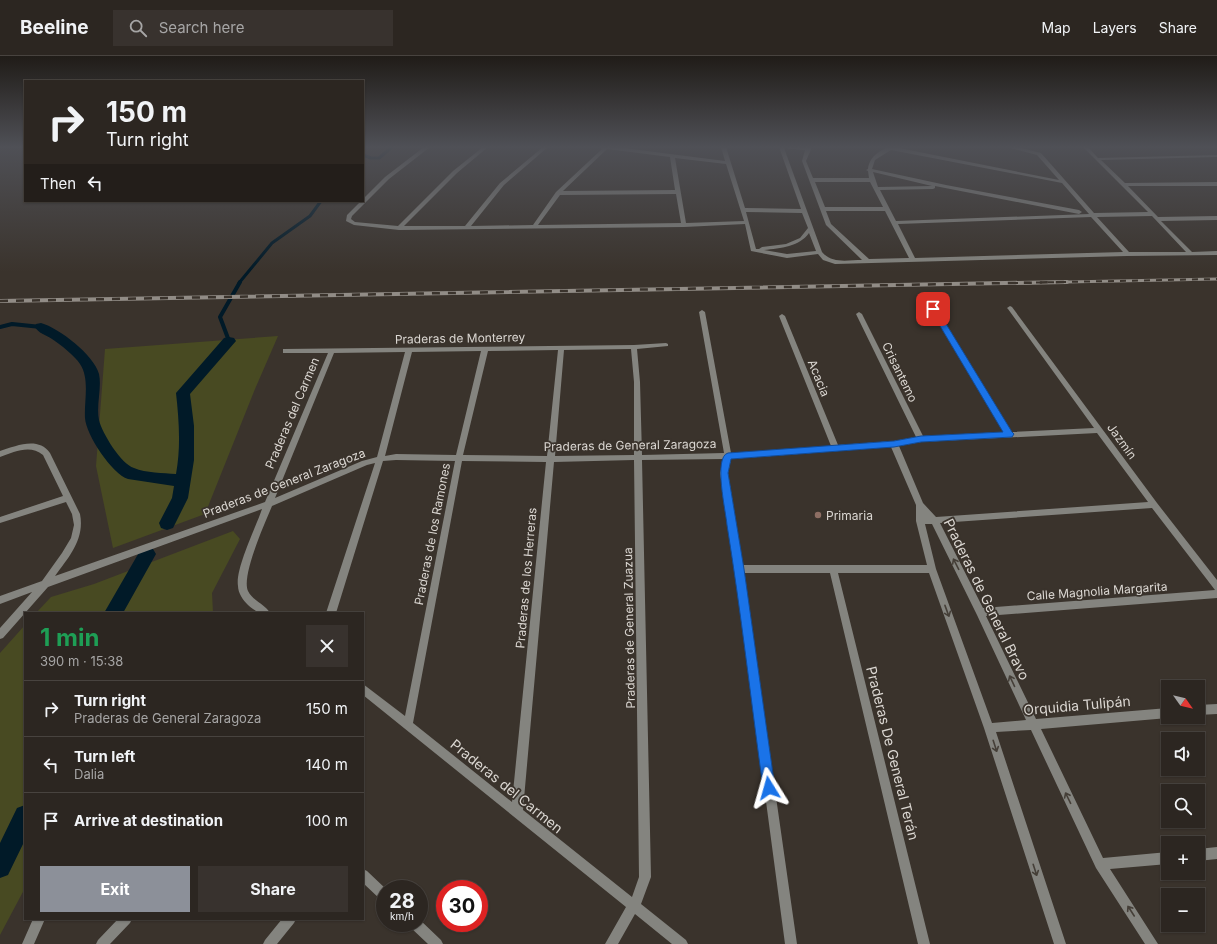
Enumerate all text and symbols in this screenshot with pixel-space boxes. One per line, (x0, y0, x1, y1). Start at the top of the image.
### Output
search box (113, 10, 393, 46)
text: Beeline (20, 16, 89, 39)
icon: search (127, 17, 149, 39)
text: Search here (159, 18, 244, 37)
text: Map (1042, 19, 1071, 36)
text: Layers (1093, 19, 1137, 36)
text: Share (1159, 19, 1197, 36)
text: 150 m (106, 95, 187, 129)
icon: right (40, 96, 92, 148)
text: Turn right (106, 129, 189, 150)
icon: left (84, 172, 106, 194)
text: Then (40, 174, 76, 193)
pin (916, 292, 950, 326)
icon: arrive (922, 298, 944, 320)
street label: Praderas de Monterrey (395, 329, 526, 347)
street label: Crisantemo (879, 339, 921, 405)
street label: Praderas del Carmen (262, 355, 322, 471)
street label: Acacia (805, 357, 833, 399)
street label: Jazmín (1104, 420, 1140, 462)
street label: Praderas de General Zaragoza (543, 436, 717, 454)
street label: Praderas de General Zaragoza (201, 445, 367, 521)
street label: Praderas de los Ramones (411, 462, 453, 606)
street label: Praderas de los Herreras (512, 507, 540, 649)
place label: Primaria (826, 508, 873, 523)
marker: Primaria (813, 510, 823, 520)
street label: Praderas de General Bravo (940, 515, 1034, 683)
street label: Praderas de General Zuazua (620, 547, 638, 709)
one-way arrow (951, 558, 959, 570)
street label: Calle Magnolia Margarita (1026, 579, 1168, 603)
one-way arrow (943, 604, 951, 616)
text: 1 min (40, 623, 99, 652)
button: close (306, 625, 348, 667)
text: 390 m · 15:38 (40, 653, 123, 669)
street label: Praderas De General Terán (863, 664, 923, 842)
one-way arrow (1008, 675, 1015, 687)
north arrow (1161, 680, 1205, 724)
map controls (1161, 680, 1205, 932)
text: Turn right (74, 691, 146, 710)
street label: Orquidia Tulipán (1023, 692, 1131, 718)
icon: right (40, 698, 62, 720)
text: 150 m (306, 699, 348, 718)
text: Praderas de General Zaragoza (74, 710, 261, 726)
button: sound (1161, 732, 1205, 776)
street label: Praderas del Carmen (447, 735, 567, 837)
one-way arrow (992, 739, 999, 752)
text: Turn left (74, 747, 135, 766)
icon: left (40, 754, 62, 776)
text: 140 m (305, 755, 348, 774)
text: Dalia (74, 766, 104, 782)
position arrow (748, 767, 790, 809)
button: search (1161, 784, 1205, 828)
one-way arrow (1064, 792, 1071, 804)
icon: arrive (40, 810, 62, 832)
text: Arrive at destination (74, 811, 223, 830)
text: 100 m (306, 811, 348, 830)
button: + (1161, 836, 1205, 880)
one-way arrow (1032, 863, 1040, 875)
button: Exit (40, 866, 190, 912)
button: Share (198, 866, 348, 912)
speed limit sign: 30 (436, 880, 488, 932)
button: − (1161, 888, 1205, 932)
text: 28 (389, 889, 415, 913)
one-way arrow (1127, 906, 1135, 917)
text: km/h (390, 910, 414, 922)

